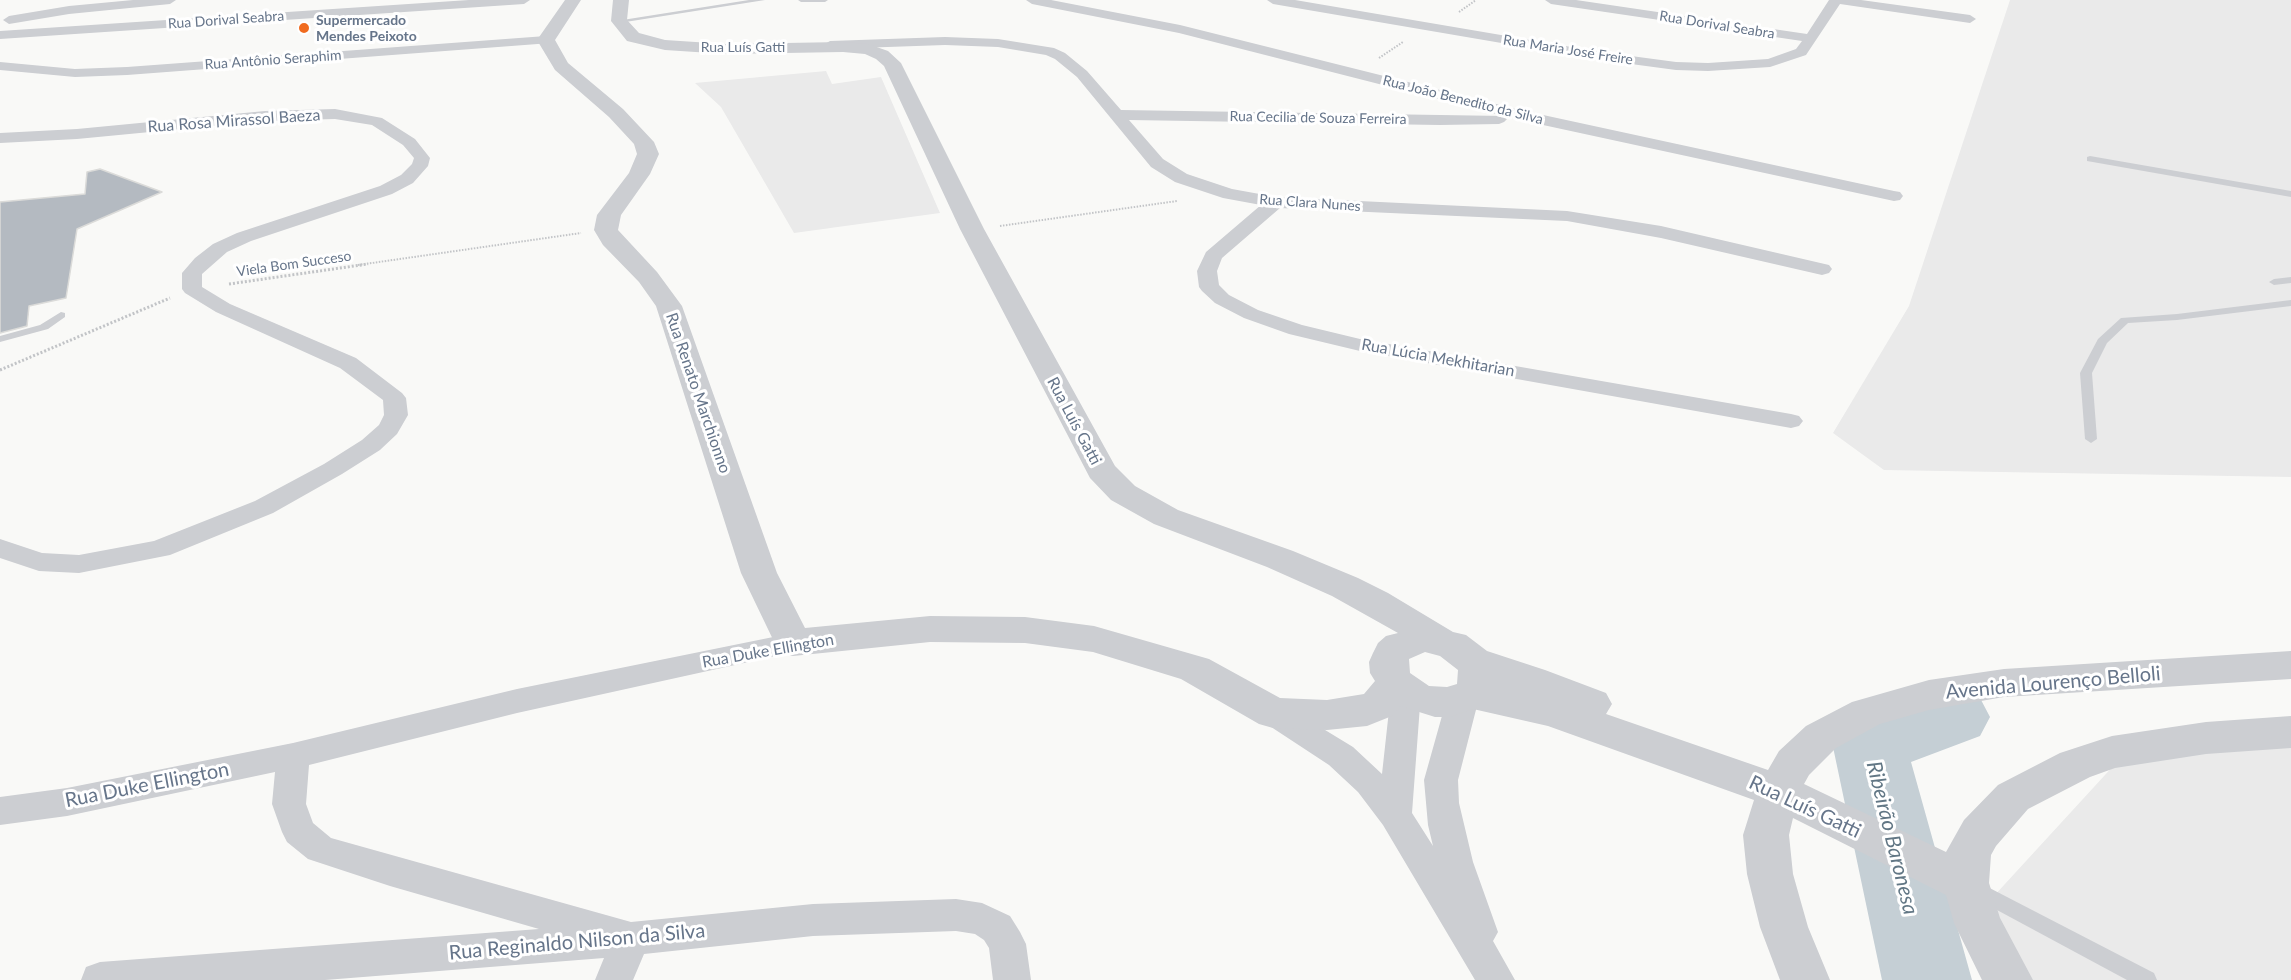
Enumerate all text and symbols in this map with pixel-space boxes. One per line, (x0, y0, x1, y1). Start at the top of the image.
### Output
street label: Rua Dorival Seabra (167, 8, 285, 32)
street label: Rua Dorival Seabra (1658, 8, 1776, 42)
place label: Supermercado Mendes Peixoto (316, 12, 417, 44)
marker: Supermercado Mendes Peixoto (297, 21, 311, 35)
street label: Rua Maria José Freire (1502, 31, 1634, 69)
street label: Rua Luís Gatti (701, 39, 785, 55)
street label: Rua Antônio Seraphim (204, 47, 342, 73)
street label: Rua João Benedito da Silva (1381, 72, 1545, 128)
street label: Rua Rosa Mirassol Baeza (147, 105, 321, 137)
street label: Rua Cecilia de Souza Ferreira (1229, 108, 1407, 128)
street label: Rua Clara Nunes (1259, 191, 1361, 215)
street label: Viela Bom Succeso (235, 248, 353, 280)
street label: Rua Renato Marchionno (661, 310, 735, 476)
street label: Rua Lúcia Mekhitarian (1360, 335, 1516, 381)
street label: Rua Luís Gatti (1043, 374, 1105, 468)
street label: Rua Duke Ellington (701, 630, 835, 672)
street label: Avenida Lourenço Belloli (1945, 662, 2161, 704)
street label: Rua Duke Ellington (63, 757, 231, 813)
water label: Ribeirão Baronesa (1861, 759, 1923, 917)
street label: Rua Luís Gatti (1745, 771, 1865, 843)
street label: Rua Reginaldo Nilson da Silva (448, 919, 706, 965)

